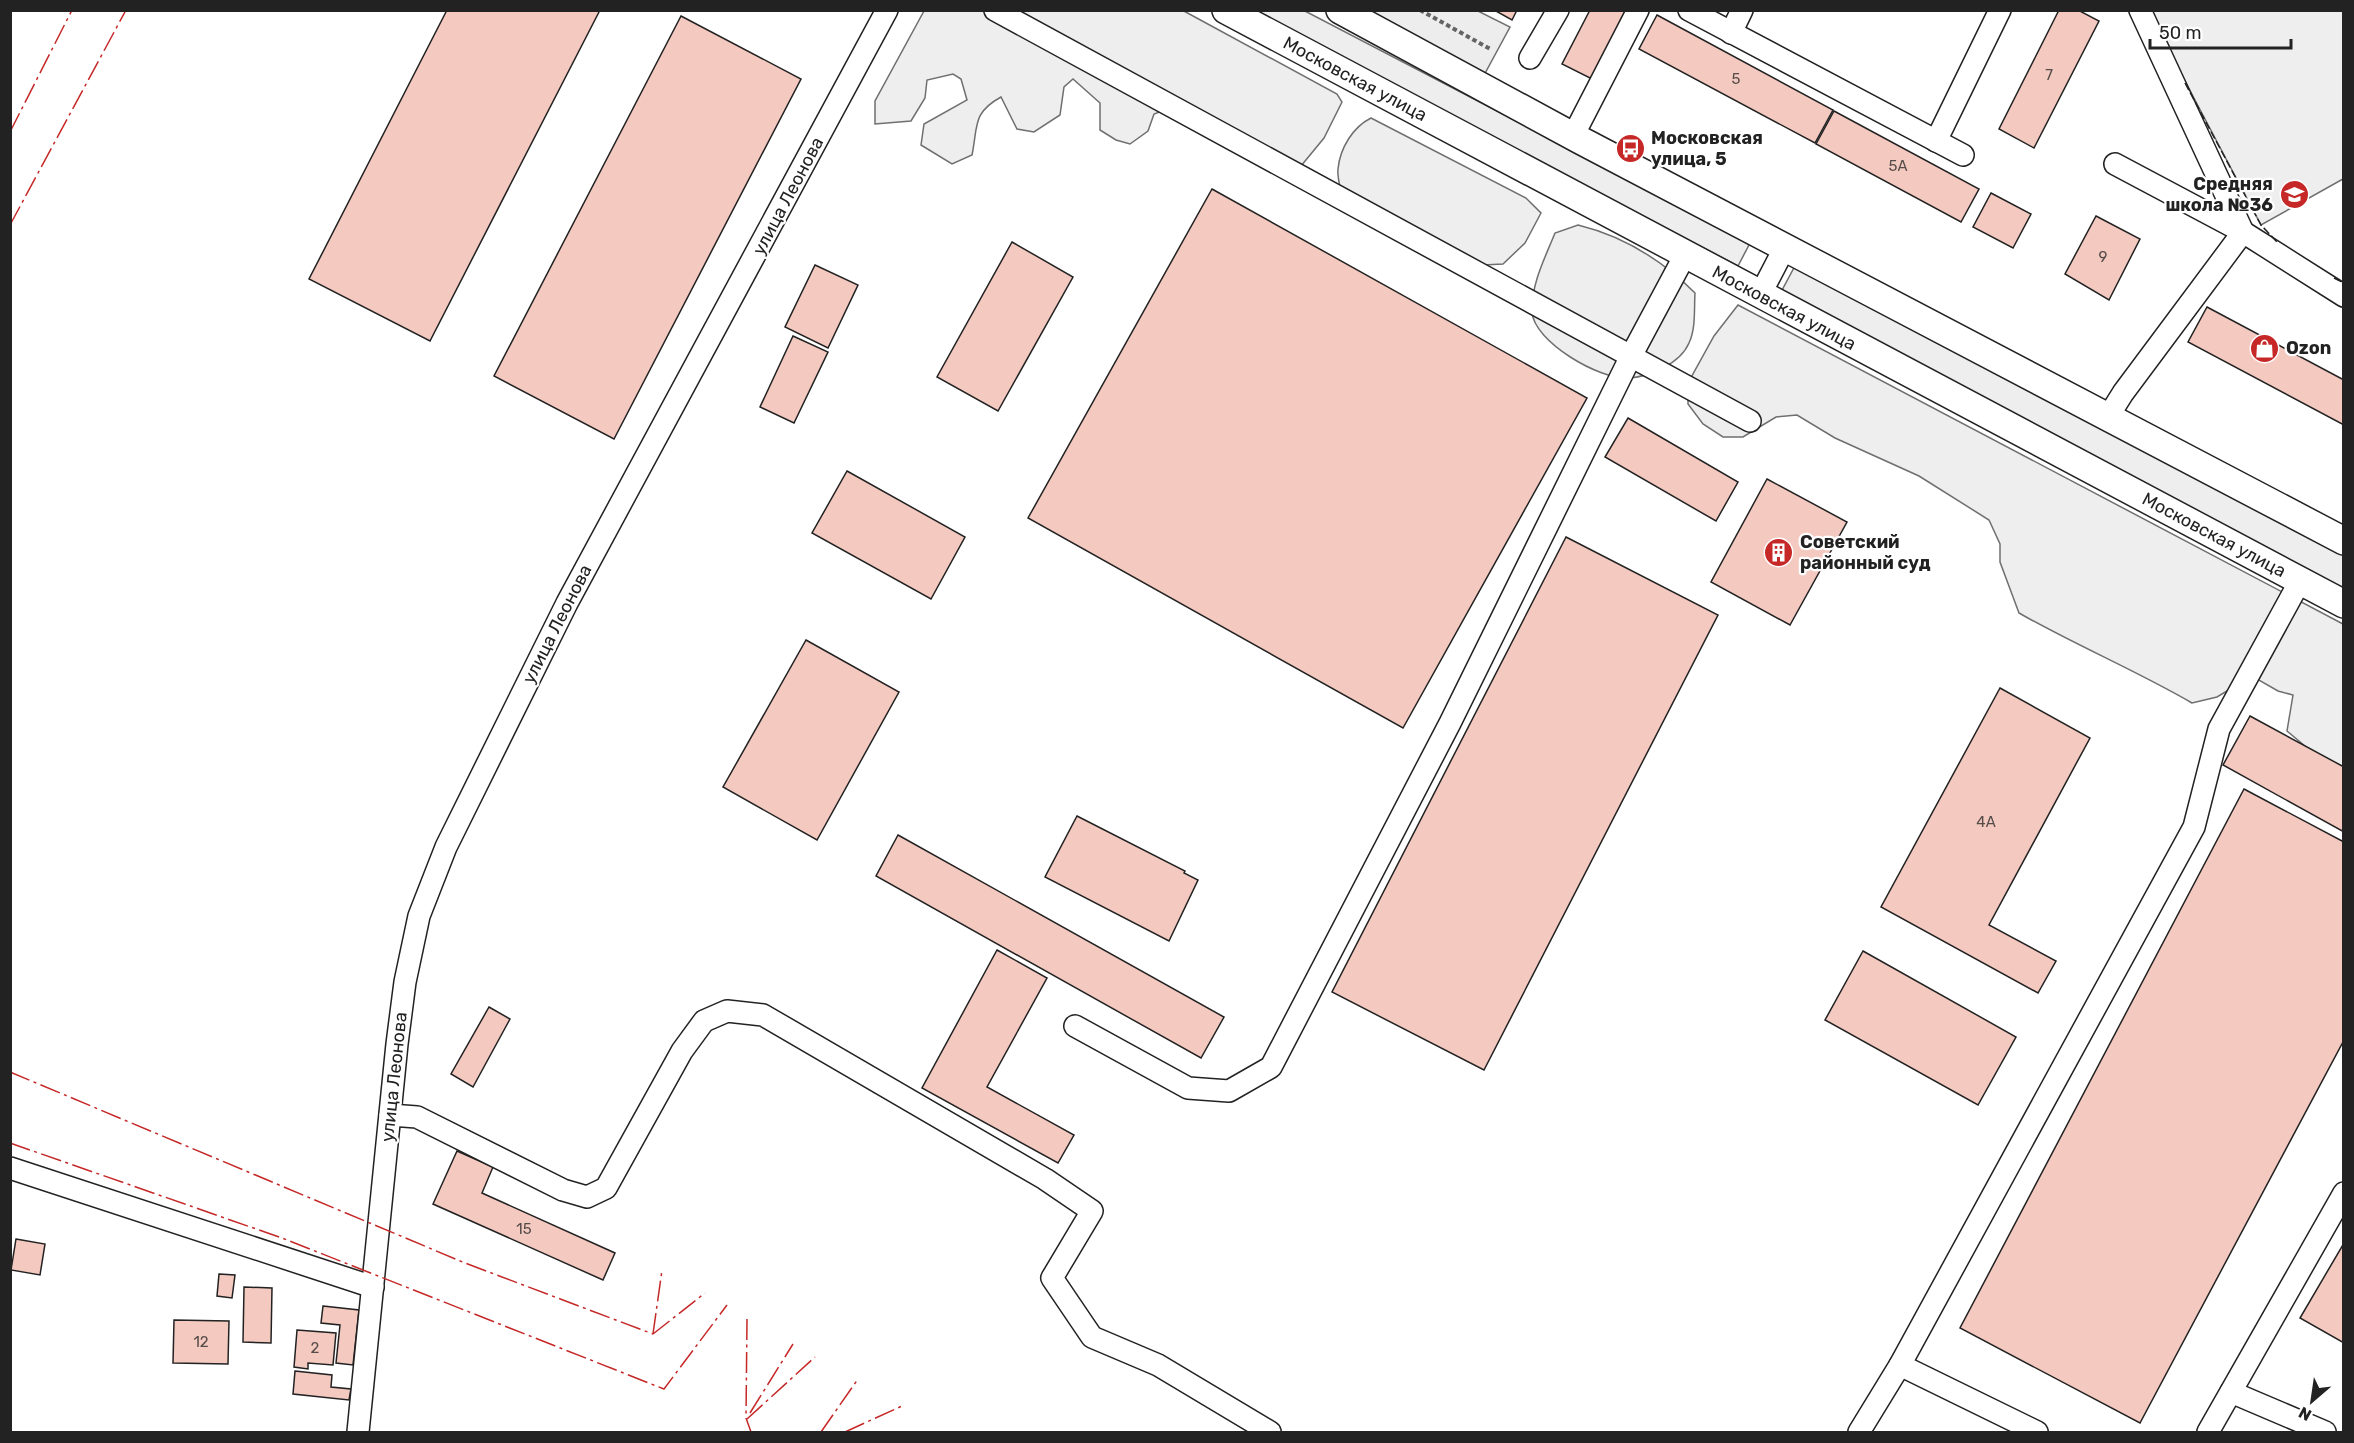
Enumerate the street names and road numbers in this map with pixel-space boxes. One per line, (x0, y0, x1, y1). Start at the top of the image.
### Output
street label: Московская улица (1279, 32, 1431, 126)
street label: улица Леонова (748, 133, 828, 259)
street label: Московская улица (1708, 261, 1860, 355)
street label: Московская улица (2138, 488, 2290, 582)
street label: улица Леонова (518, 561, 596, 687)
street label: улица Леонова (376, 1011, 412, 1143)

